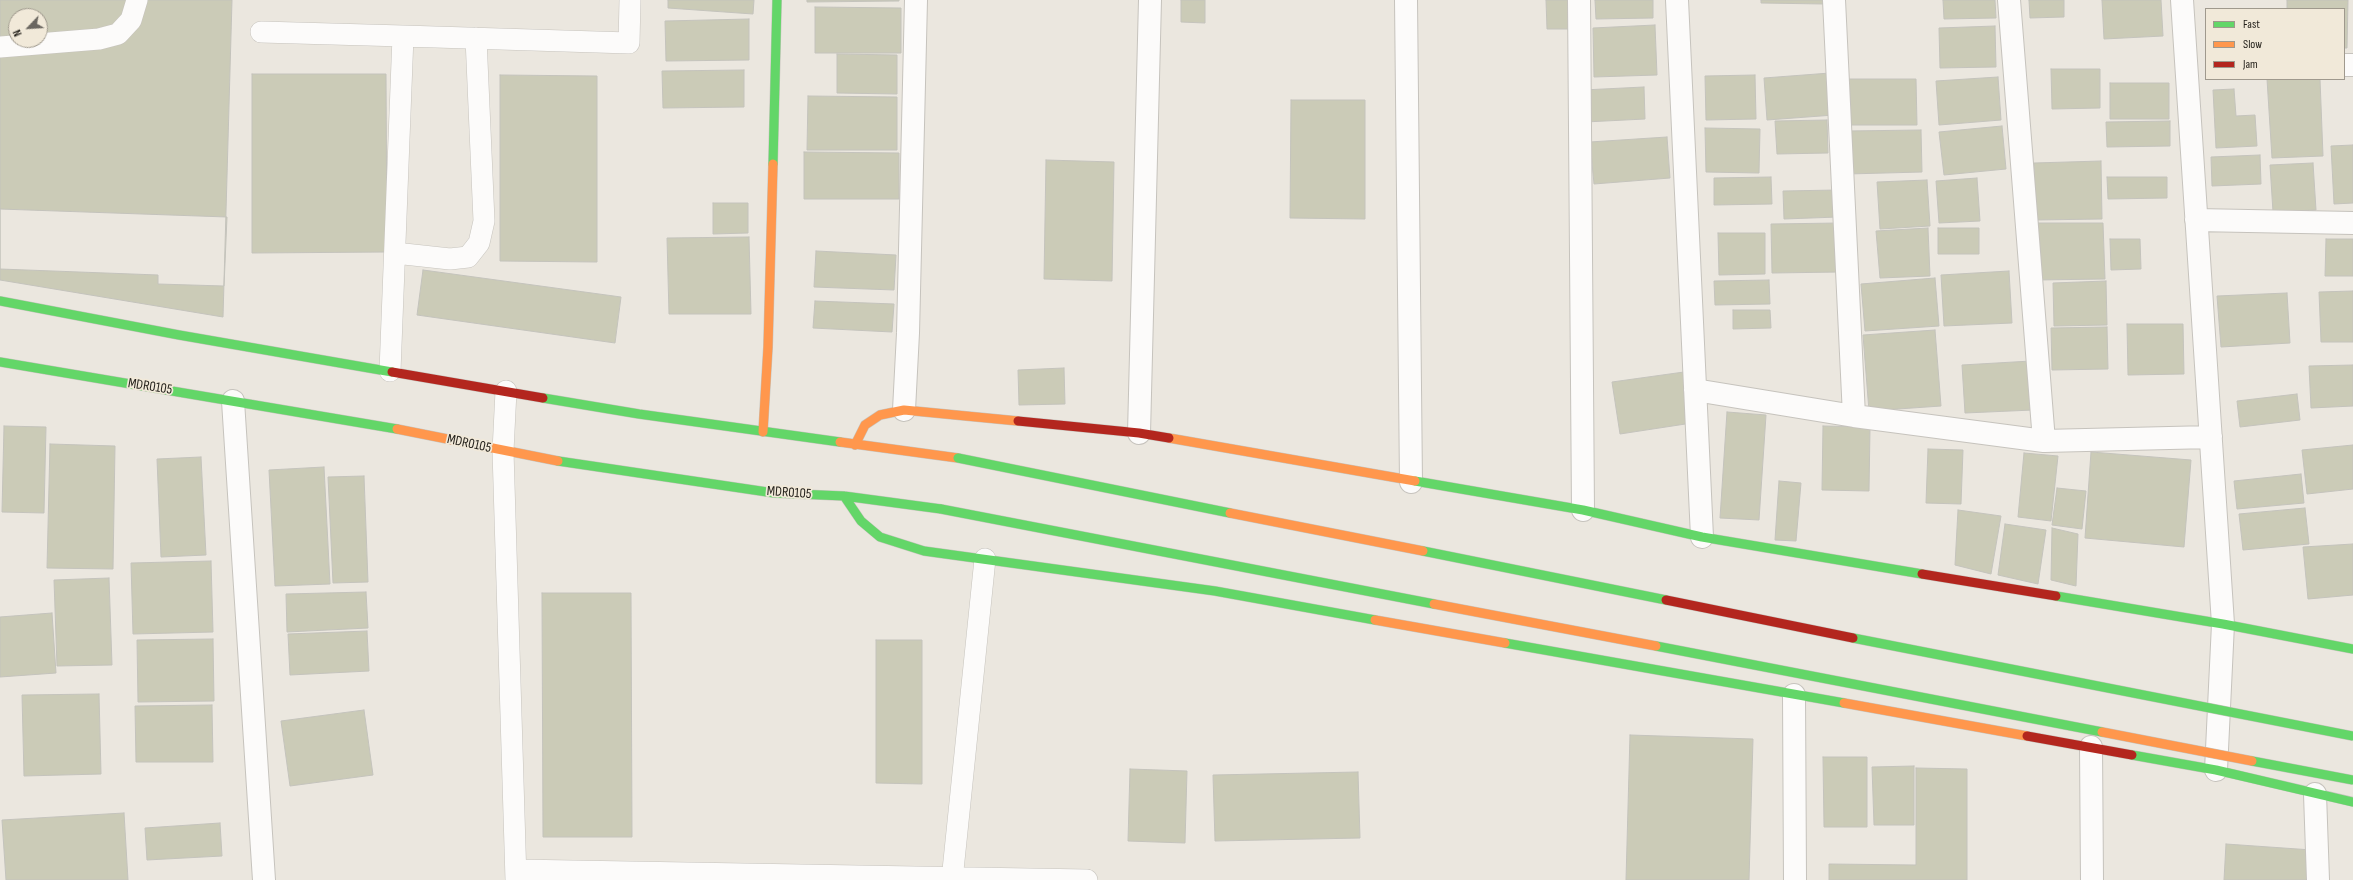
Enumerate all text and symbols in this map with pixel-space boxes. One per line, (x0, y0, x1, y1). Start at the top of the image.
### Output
north arrow (8, 8, 48, 48)
legend (2205, 8, 2345, 80)
text: Fast (2243, 17, 2260, 32)
text: N (10, 27, 25, 38)
text: Slow (2243, 37, 2262, 52)
text: Jam (2243, 57, 2258, 72)
street label: MDR0105 (127, 375, 173, 399)
street label: MDR0105 (445, 431, 493, 457)
street label: MDR0105 (766, 483, 812, 503)

